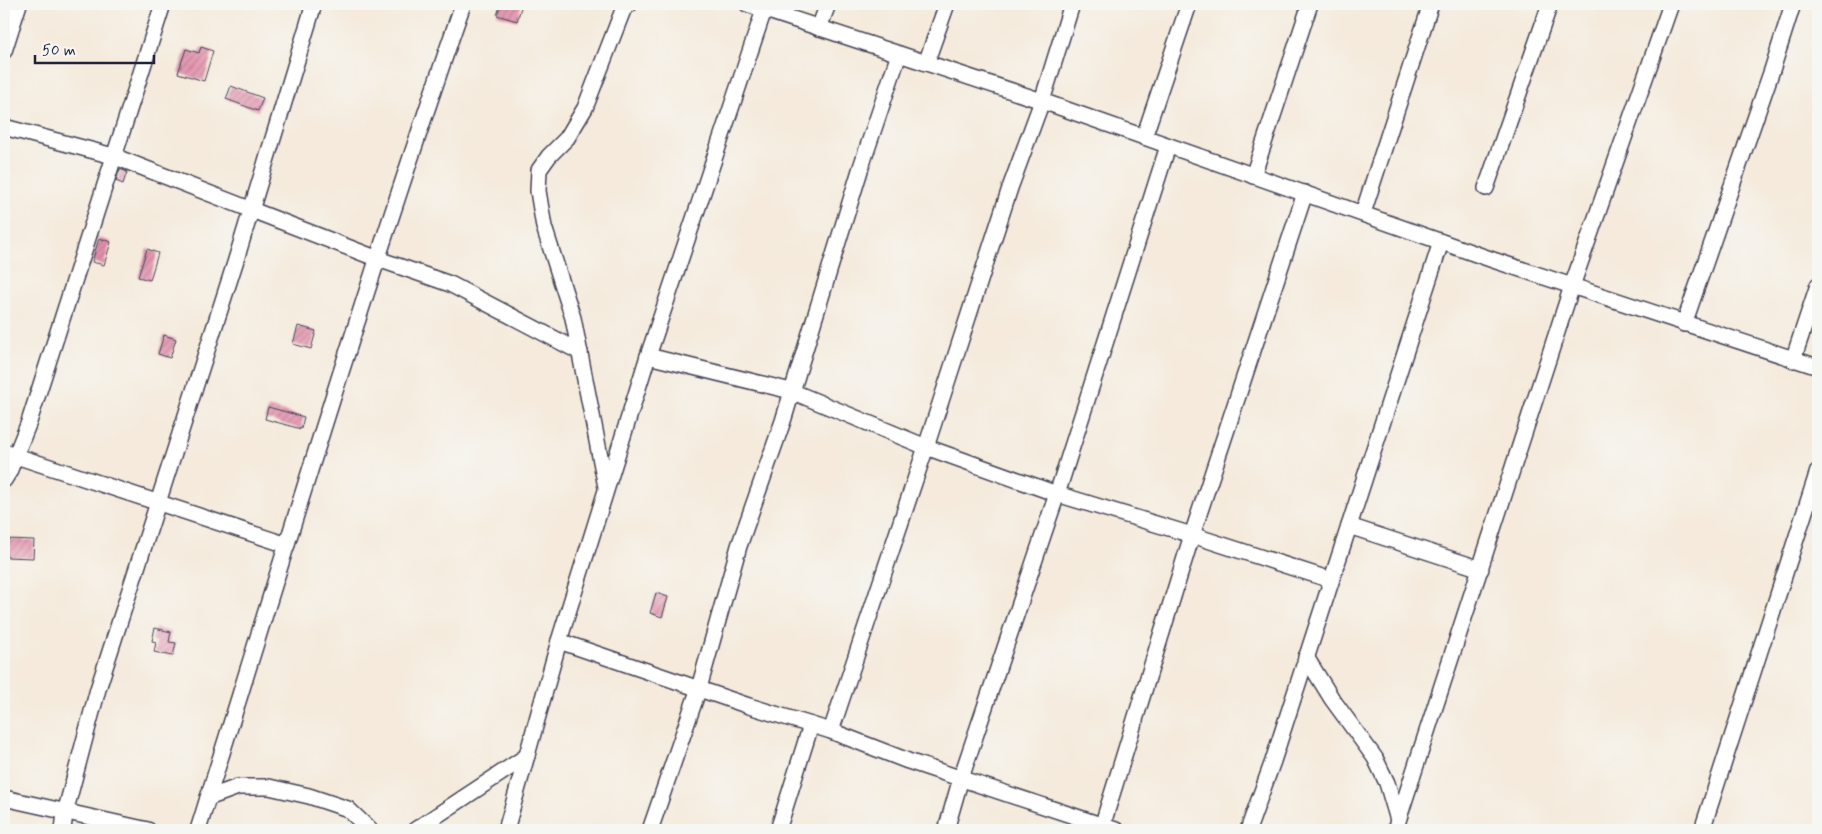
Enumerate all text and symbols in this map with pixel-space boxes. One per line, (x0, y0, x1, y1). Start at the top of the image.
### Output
scale bar (35, 32, 154, 64)
text: 50 m (42, 41, 76, 61)

